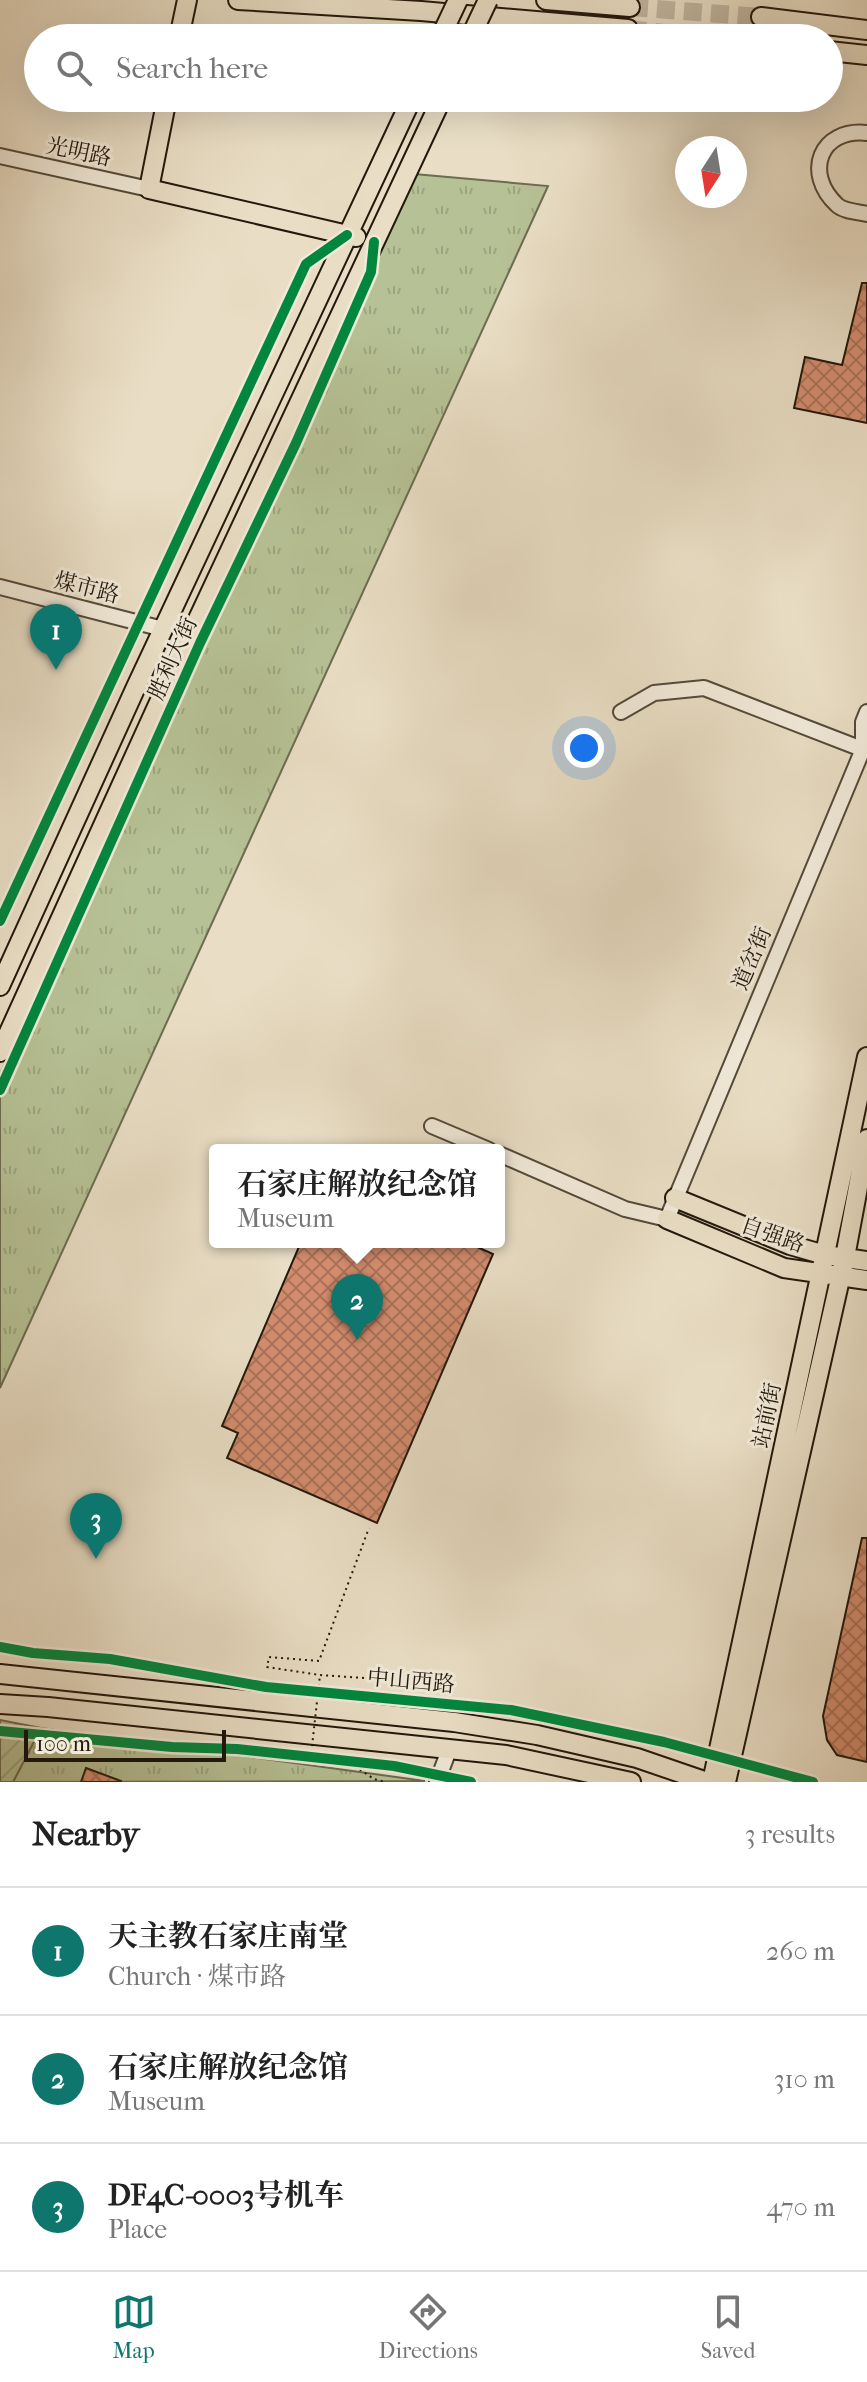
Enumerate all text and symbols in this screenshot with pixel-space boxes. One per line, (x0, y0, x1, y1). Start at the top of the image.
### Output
search box (24, 24, 843, 112)
icon: search (52, 46, 96, 90)
text: Search here (116, 51, 268, 86)
street label: 光明路 (44, 132, 114, 172)
north arrow (675, 136, 747, 208)
street label: 煤市路 (52, 567, 122, 609)
pin: 1 (30, 604, 82, 670)
street label: 胜利大街 (143, 613, 203, 704)
your location (564, 728, 604, 768)
street label: 道岔街 (727, 923, 777, 994)
popup (209, 1144, 505, 1248)
text: 石家庄解放纪念馆 (237, 1167, 477, 1202)
text: Museum (237, 1203, 334, 1234)
street label: 自强路 (737, 1212, 808, 1258)
pin: 2 (331, 1274, 383, 1340)
street label: 站前街 (747, 1380, 787, 1450)
pin: 3 (70, 1493, 122, 1559)
street label: 中山西路 (366, 1664, 456, 1698)
scale bar (24, 1726, 226, 1762)
text: 100 m (36, 1731, 91, 1757)
text: Nearby (32, 1814, 139, 1854)
text: 3 results (745, 1819, 835, 1850)
text: 天主教石家庄南堂 (108, 1919, 348, 1954)
text: 1 (53, 1936, 63, 1967)
text: 260 m (766, 1936, 835, 1967)
text: Church · 煤市路 (108, 1961, 286, 1992)
text: 石家庄解放纪念馆 (108, 2050, 348, 2085)
text: 2 (51, 2064, 65, 2095)
text: 310 m (774, 2064, 835, 2095)
text: Museum (108, 2086, 205, 2117)
text: DF4C-0003号机车 (108, 2178, 344, 2213)
text: 3 (53, 2192, 63, 2223)
text: 470 m (766, 2192, 835, 2223)
text: Place (108, 2214, 167, 2245)
tab: Map (112, 2290, 156, 2364)
tab: Directions (379, 2290, 478, 2364)
tab: Saved (701, 2290, 755, 2364)

